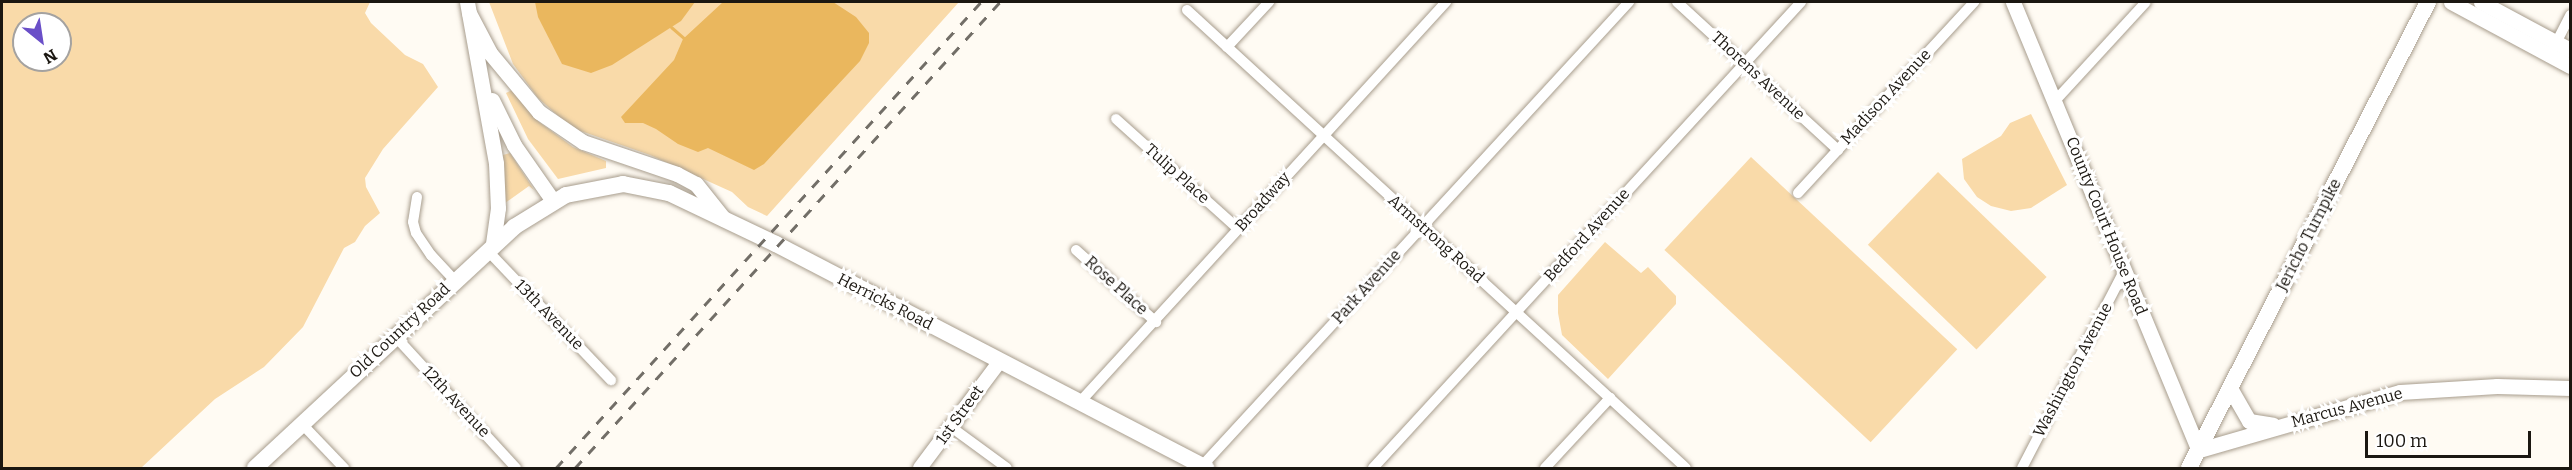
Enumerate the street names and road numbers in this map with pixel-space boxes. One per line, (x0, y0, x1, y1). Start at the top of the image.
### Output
street label: Thorens Avenue (1707, 28, 1809, 124)
street label: Madison Avenue (1837, 45, 1935, 149)
street label: County Court House Road (2061, 134, 2151, 318)
street label: Tulip Place (1141, 140, 1213, 208)
street label: Broadway (1231, 168, 1295, 236)
street label: Jericho Turnpike (2272, 176, 2346, 294)
street label: Bedford Avenue (1540, 185, 1634, 285)
street label: Armstrong Road (1384, 191, 1488, 287)
street label: Park Avenue (1329, 246, 1405, 328)
street label: Rose Place (1081, 253, 1151, 319)
street label: Herricks Road (834, 270, 936, 334)
street label: 13th Avenue (511, 276, 587, 354)
street label: Old Country Road (346, 279, 454, 383)
street label: Washington Avenue (2029, 300, 2117, 440)
street label: 12th Avenue (418, 362, 494, 442)
street label: 1st Street (932, 382, 988, 448)
street label: Marcus Avenue (2289, 384, 2405, 432)

